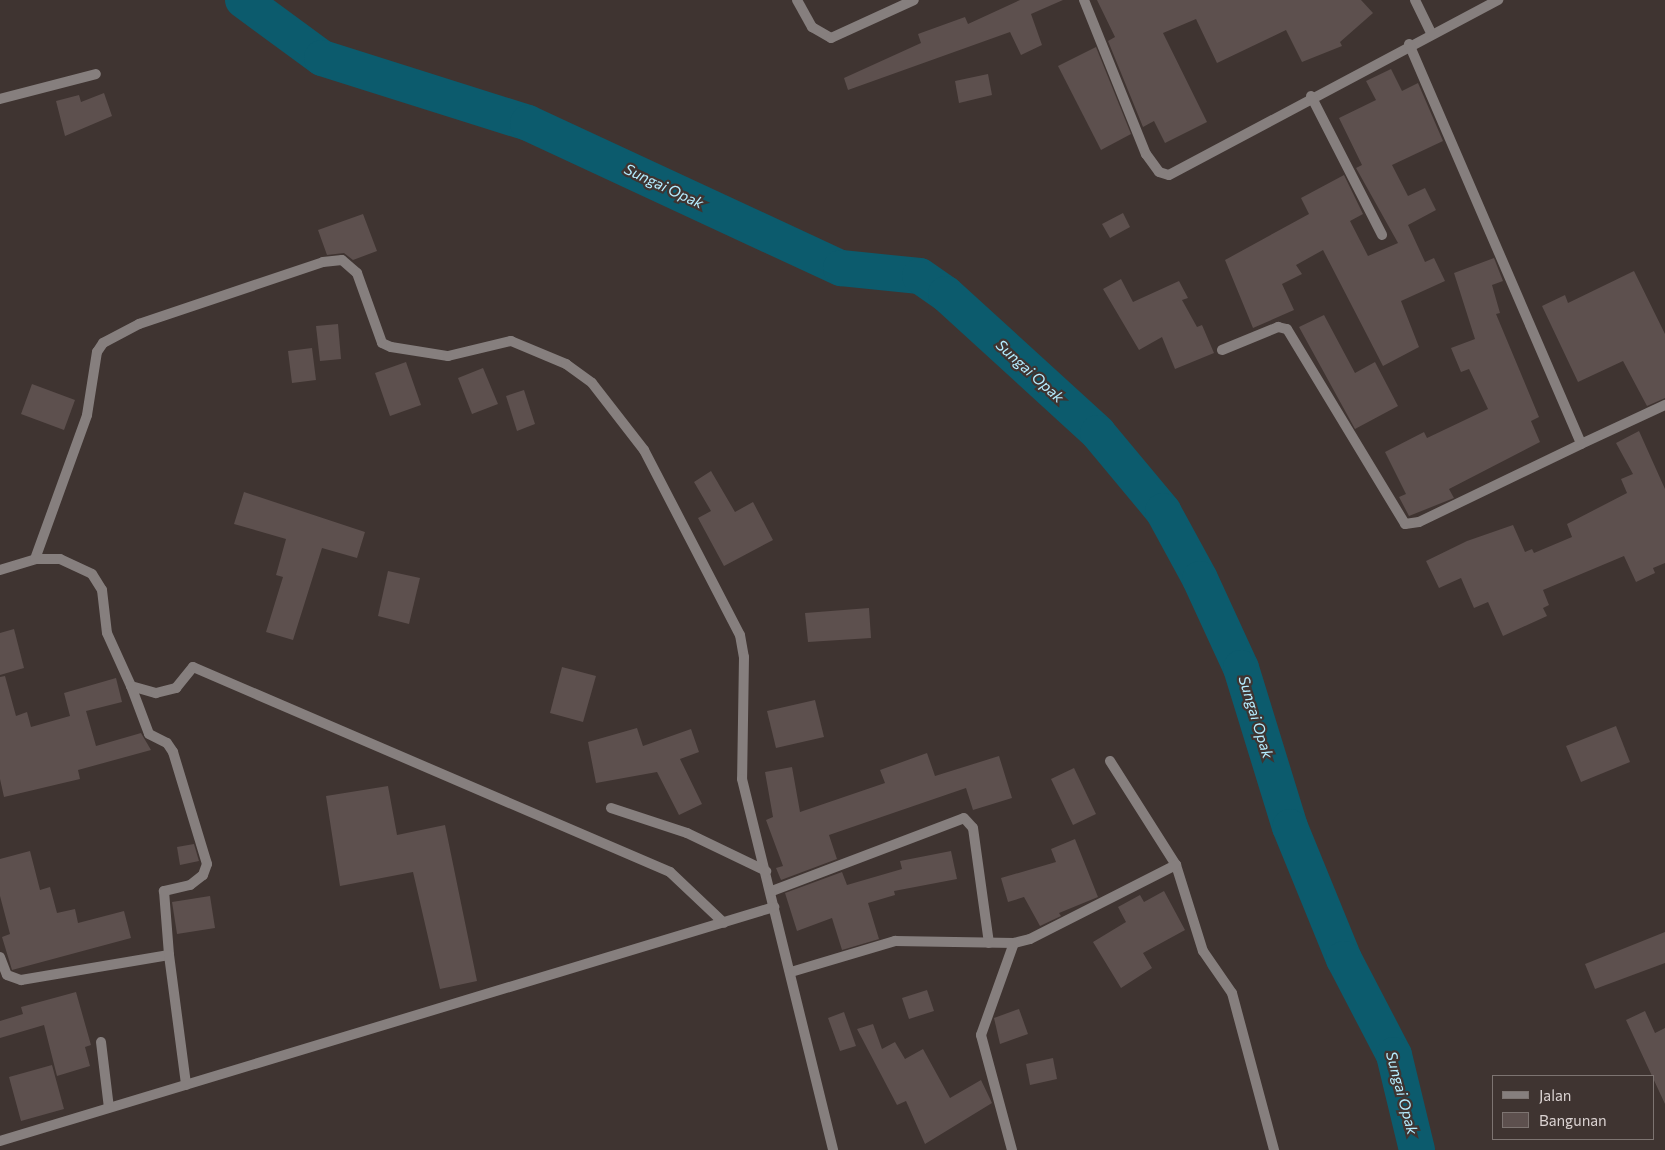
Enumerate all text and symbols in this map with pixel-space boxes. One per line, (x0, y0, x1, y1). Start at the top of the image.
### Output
water label: Sungai Opak (621, 160, 707, 212)
water label: Sungai Opak (992, 336, 1068, 406)
water label: Sungai Opak (1235, 673, 1277, 761)
water label: Sungai Opak (1382, 1049, 1422, 1137)
legend (1492, 1075, 1655, 1140)
text: Jalan (1539, 1086, 1571, 1104)
text: Bangunan (1539, 1111, 1607, 1129)

